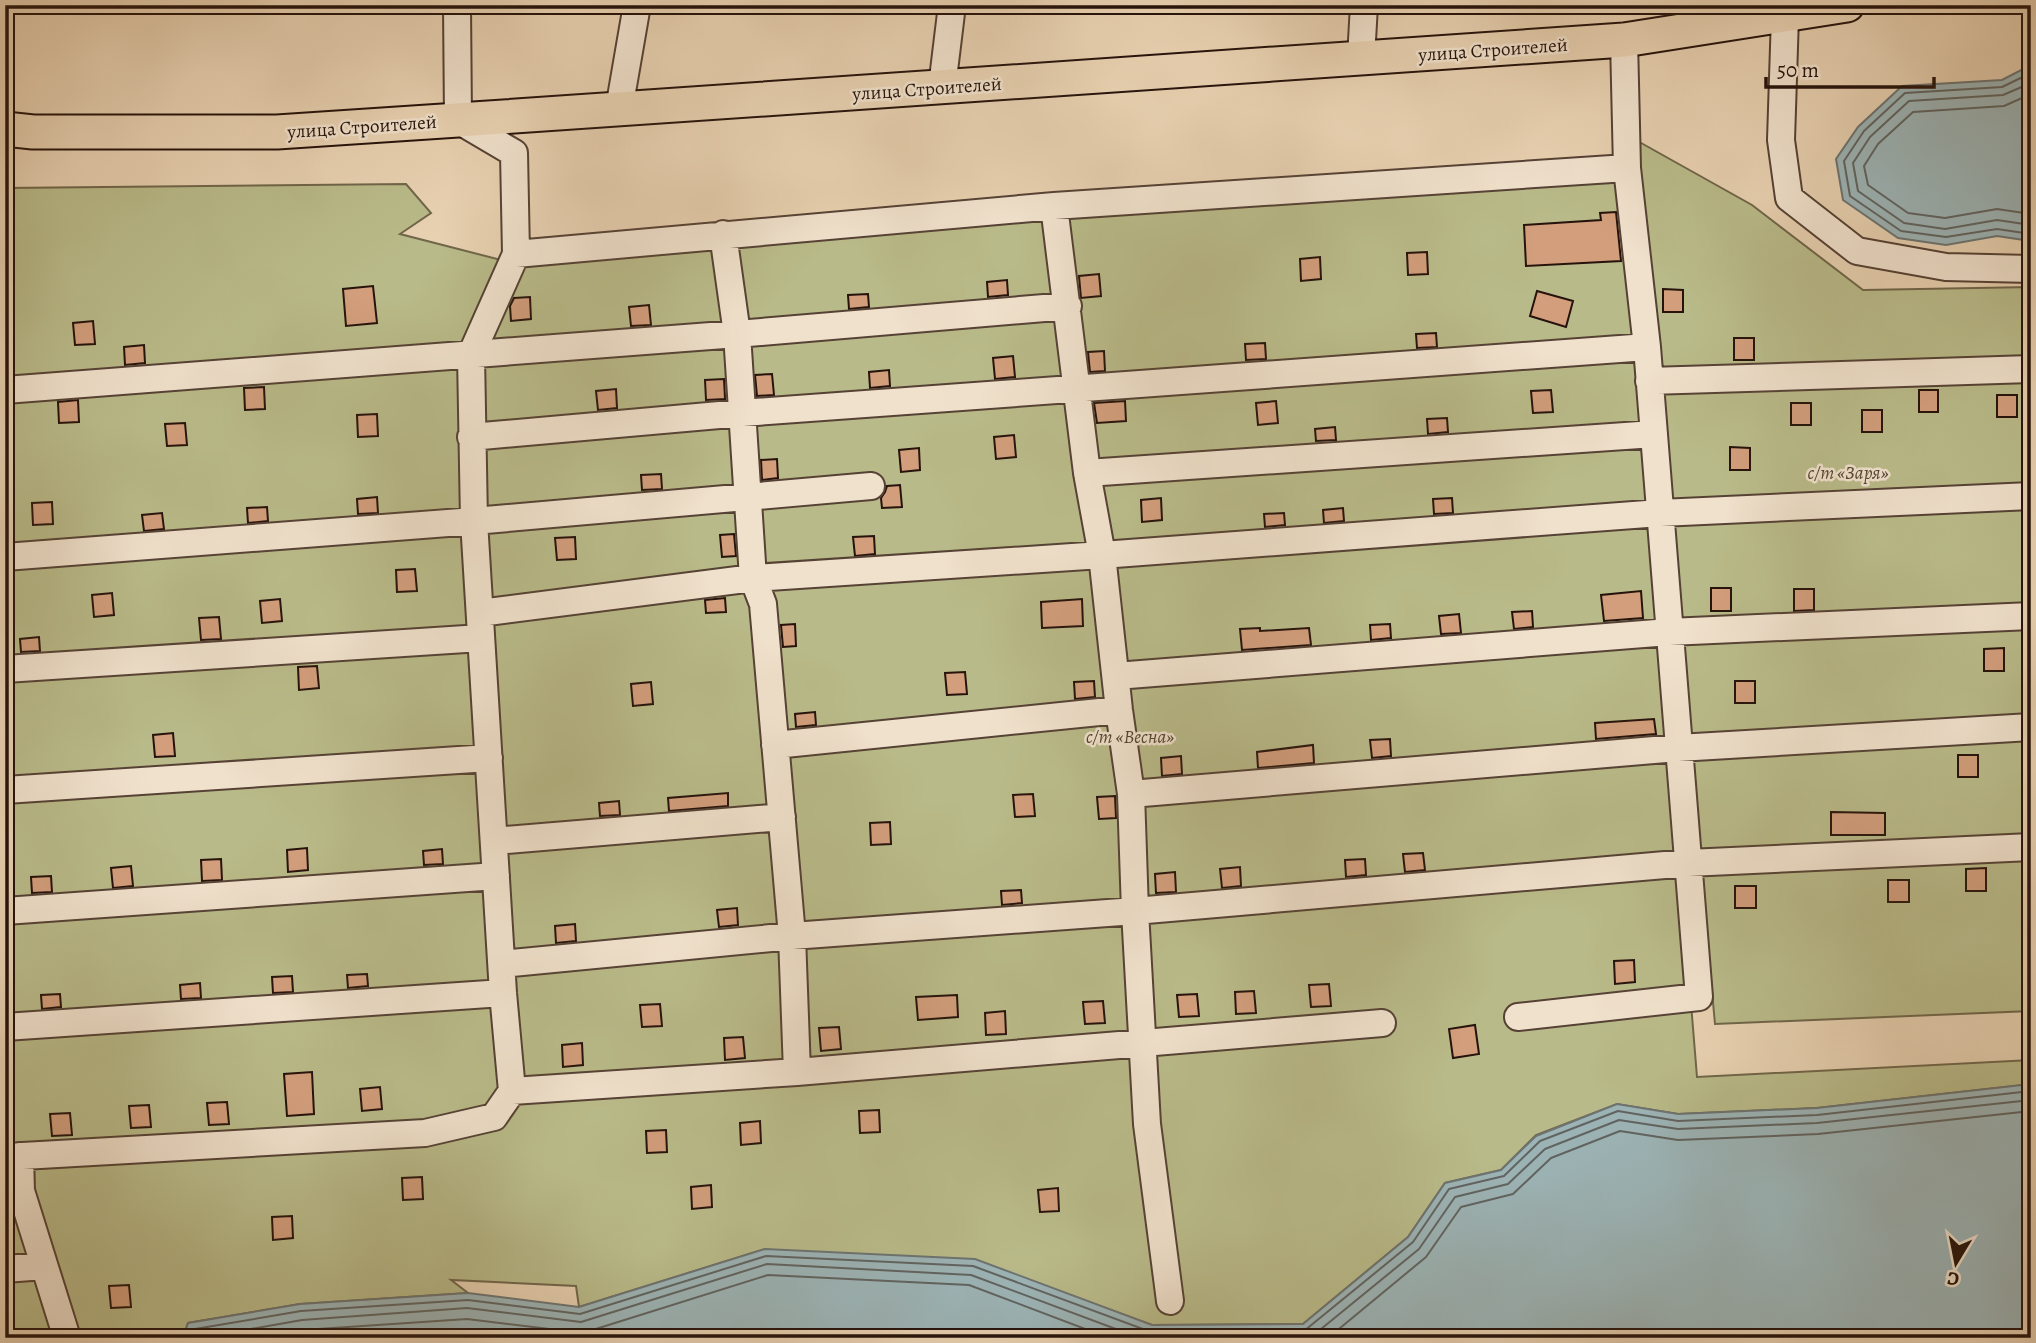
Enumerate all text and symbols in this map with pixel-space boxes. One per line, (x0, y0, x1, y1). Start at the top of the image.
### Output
street label: улица Строителей (1417, 32, 1569, 68)
scale bar (1766, 46, 1934, 90)
text: 50 m (1777, 56, 1819, 84)
street label: улица Строителей (851, 71, 1003, 107)
street label: улица Строителей (286, 109, 438, 145)
park label: с/т «Заря» (1807, 460, 1889, 486)
park label: с/т «Весна» (1086, 724, 1174, 750)
north arrow (1920, 1228, 1990, 1298)
text: С (1945, 1265, 1961, 1293)

